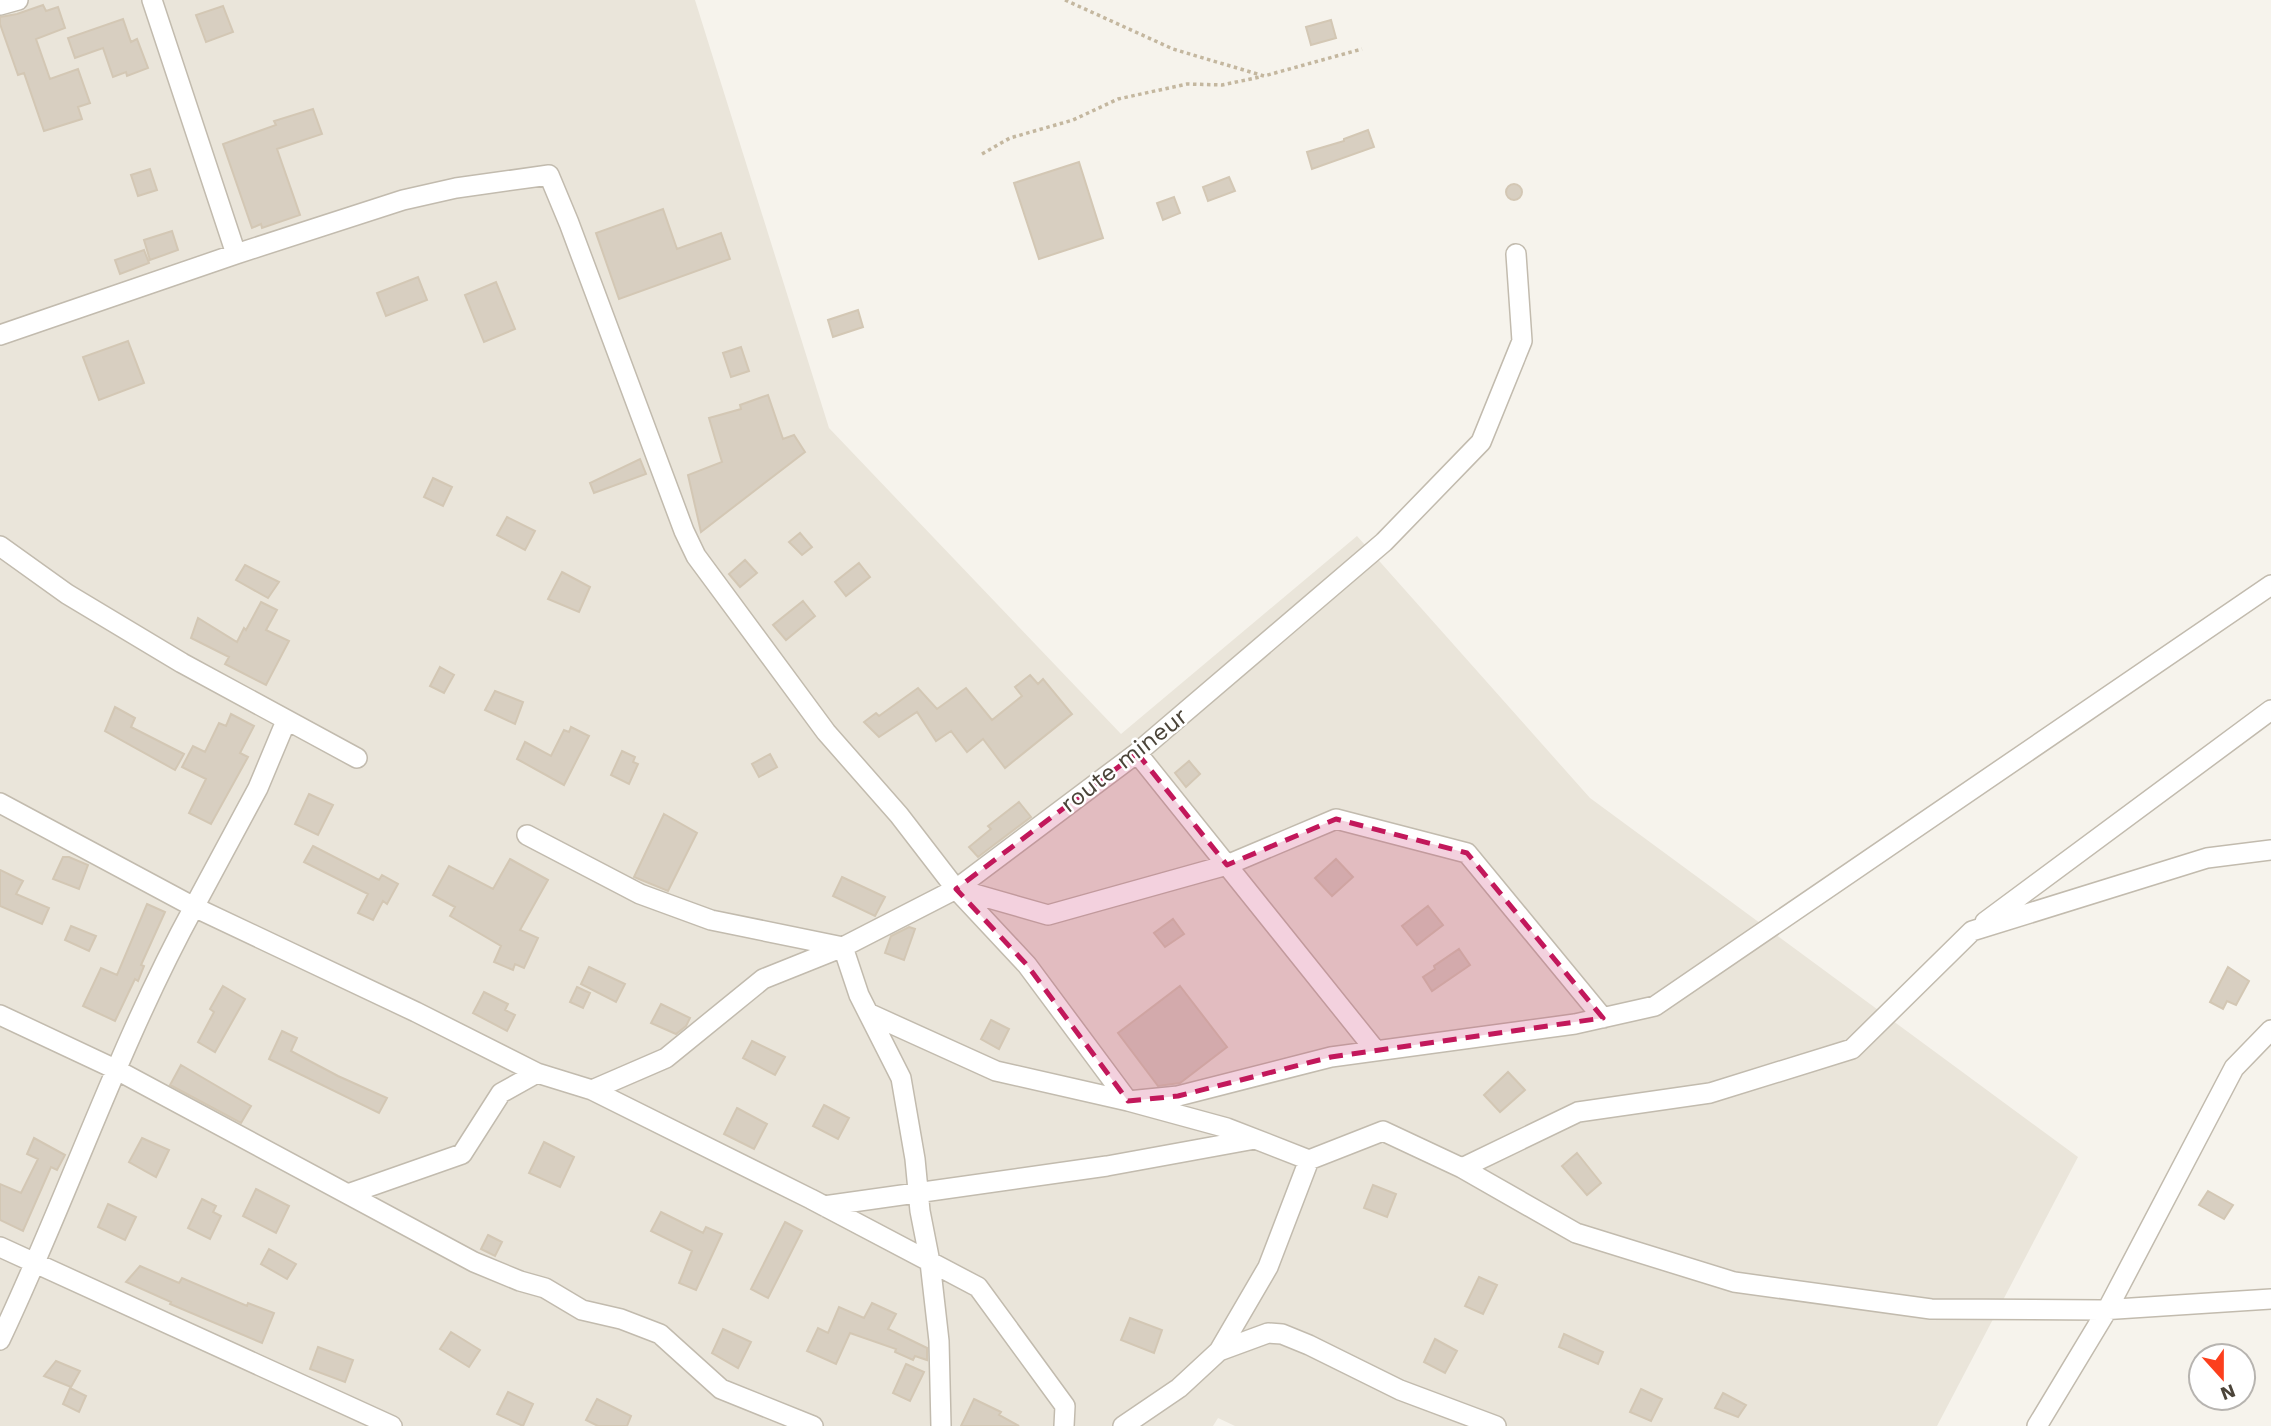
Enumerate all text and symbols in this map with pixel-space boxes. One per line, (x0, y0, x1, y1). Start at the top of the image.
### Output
street label: route mineur (1055, 702, 1193, 818)
north arrow (2187, 1342, 2257, 1412)
text: N (2217, 1379, 2239, 1406)

